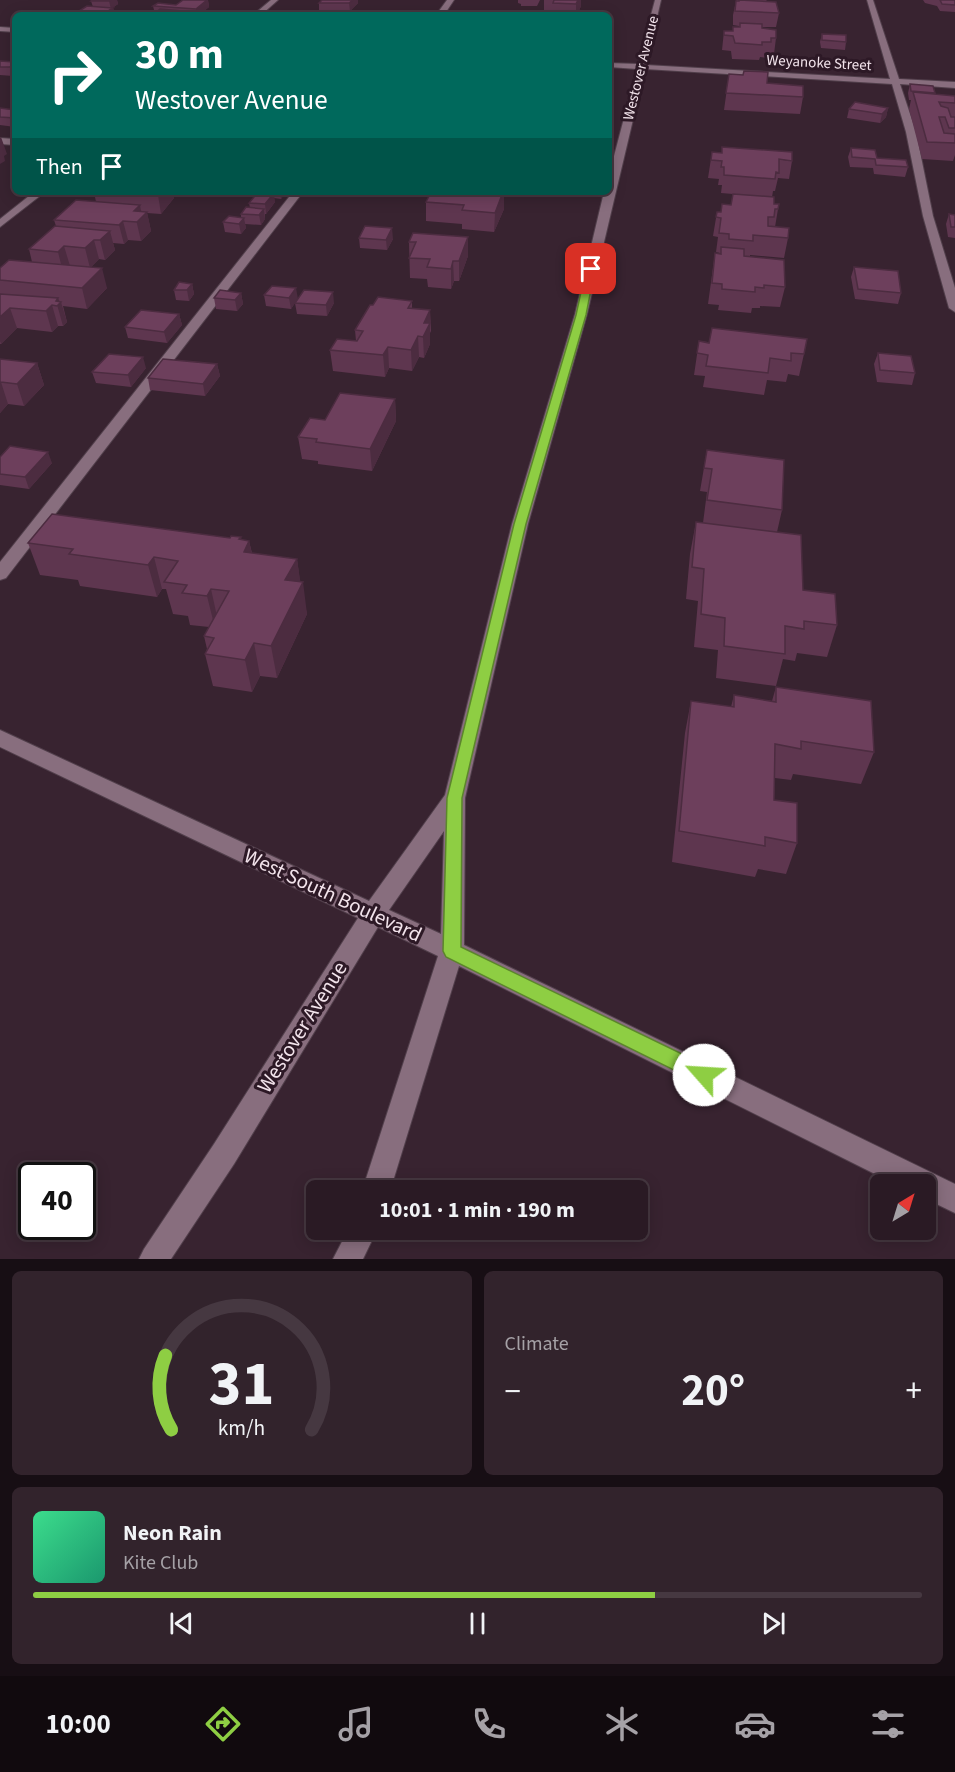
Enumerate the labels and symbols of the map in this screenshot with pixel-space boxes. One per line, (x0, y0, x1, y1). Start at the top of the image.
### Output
street label: Westover Avenue (618, 14, 664, 122)
street label: Weyanoke Street (766, 50, 872, 76)
pin (565, 243, 616, 294)
street label: West South Boulevard (239, 841, 427, 949)
street label: Westover Avenue (250, 956, 354, 1098)
position arrow (672, 1043, 736, 1107)
speed limit sign: 40 (18, 1162, 96, 1240)
north arrow (870, 1174, 936, 1240)

